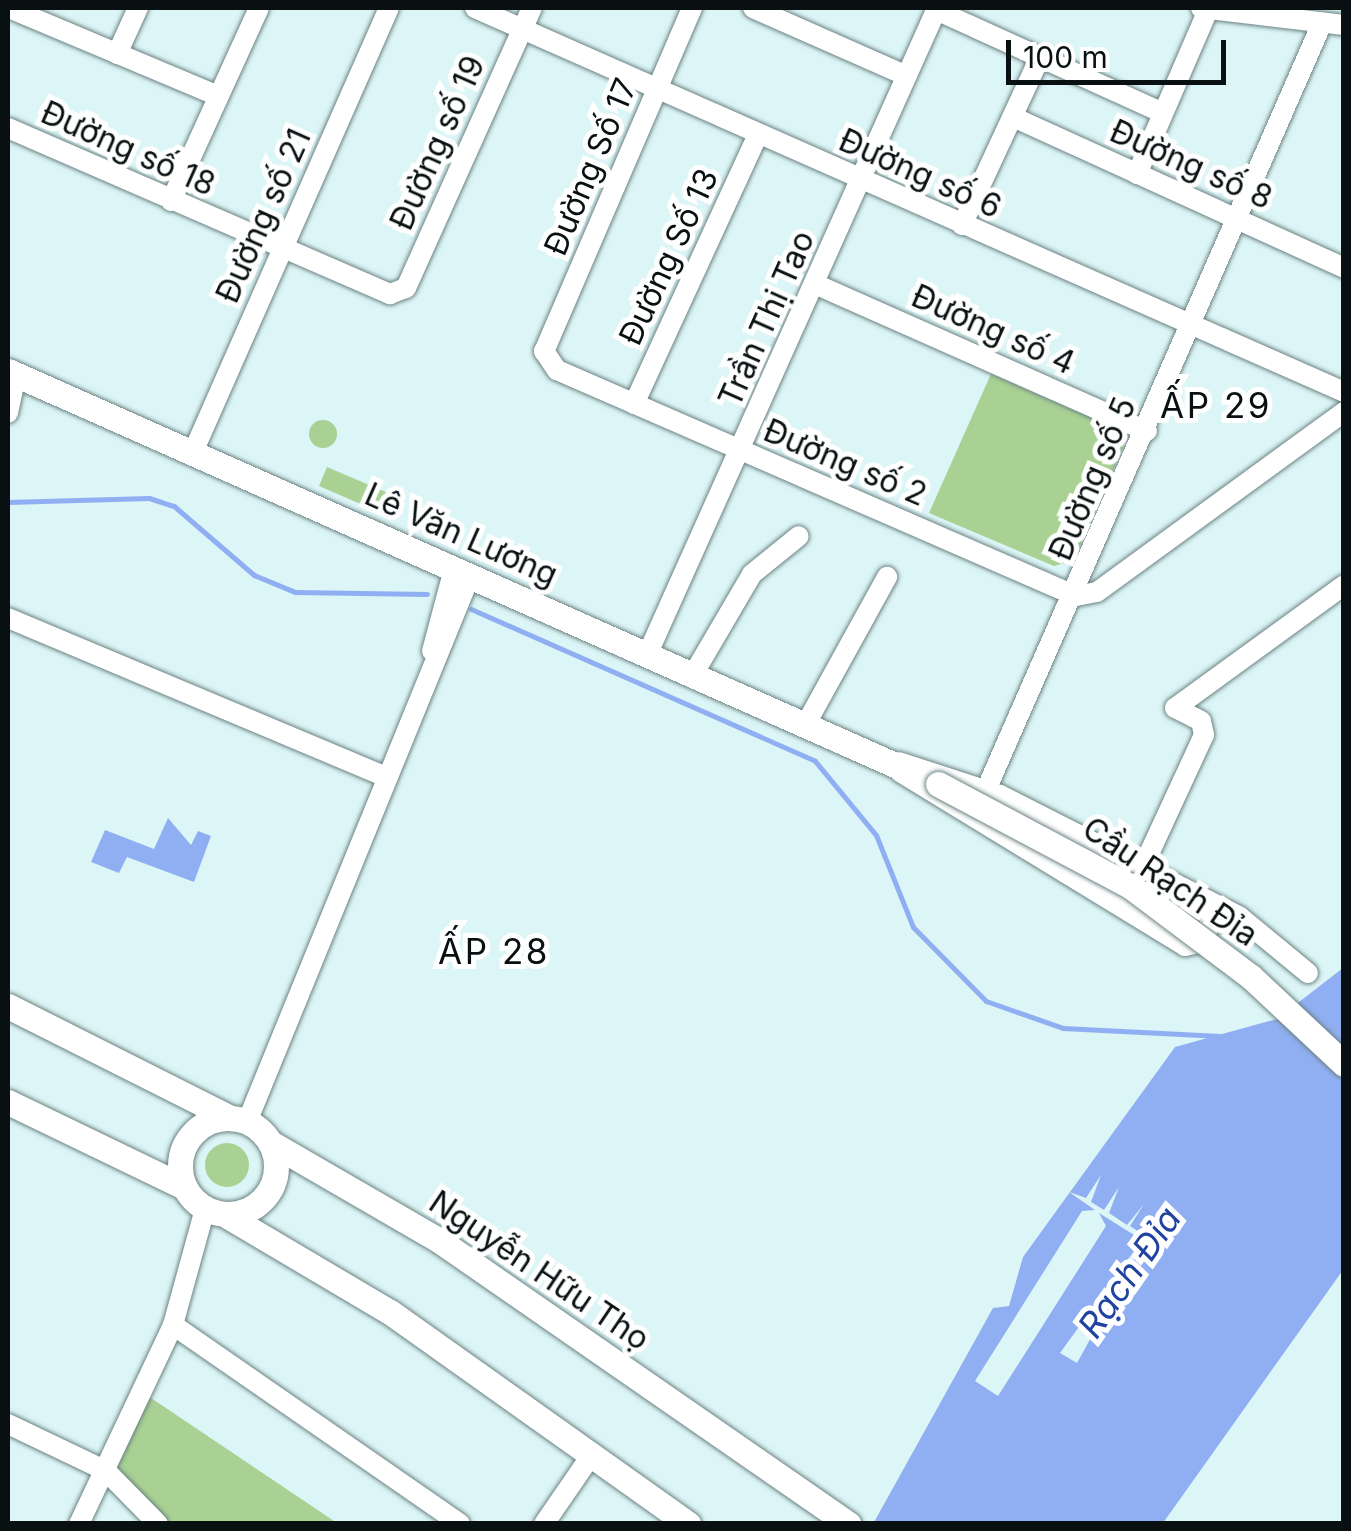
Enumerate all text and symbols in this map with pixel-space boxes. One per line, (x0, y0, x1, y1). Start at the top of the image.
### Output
scale bar (1011, 20, 1231, 82)
text: 100 m (1023, 39, 1108, 75)
street label: Đường số 19 (383, 50, 493, 236)
street label: Đường Số 17 (537, 73, 645, 261)
street label: Đường số 18 (35, 94, 221, 204)
street label: Đường số 8 (1104, 112, 1278, 218)
street label: Đường số 6 (833, 121, 1007, 227)
street label: Đường số 21 (209, 123, 319, 309)
street label: Đường Số 13 (611, 163, 727, 351)
street label: Trần Thị Tao (711, 225, 823, 413)
street label: Đường số 4 (906, 277, 1080, 383)
district label: ẤP 29 (1160, 384, 1272, 426)
street label: Đường số 5 (1042, 392, 1144, 566)
street label: Đường số 2 (758, 412, 932, 514)
street label: Lê Văn Lương (359, 475, 563, 595)
street label: Cầu Rạch Đỉa (1075, 809, 1265, 955)
district label: ẤP 28 (438, 930, 550, 972)
street label: Nguyễn Hữu Thọ (422, 1183, 656, 1359)
water label: Rạch Đỉa (1069, 1198, 1189, 1346)

